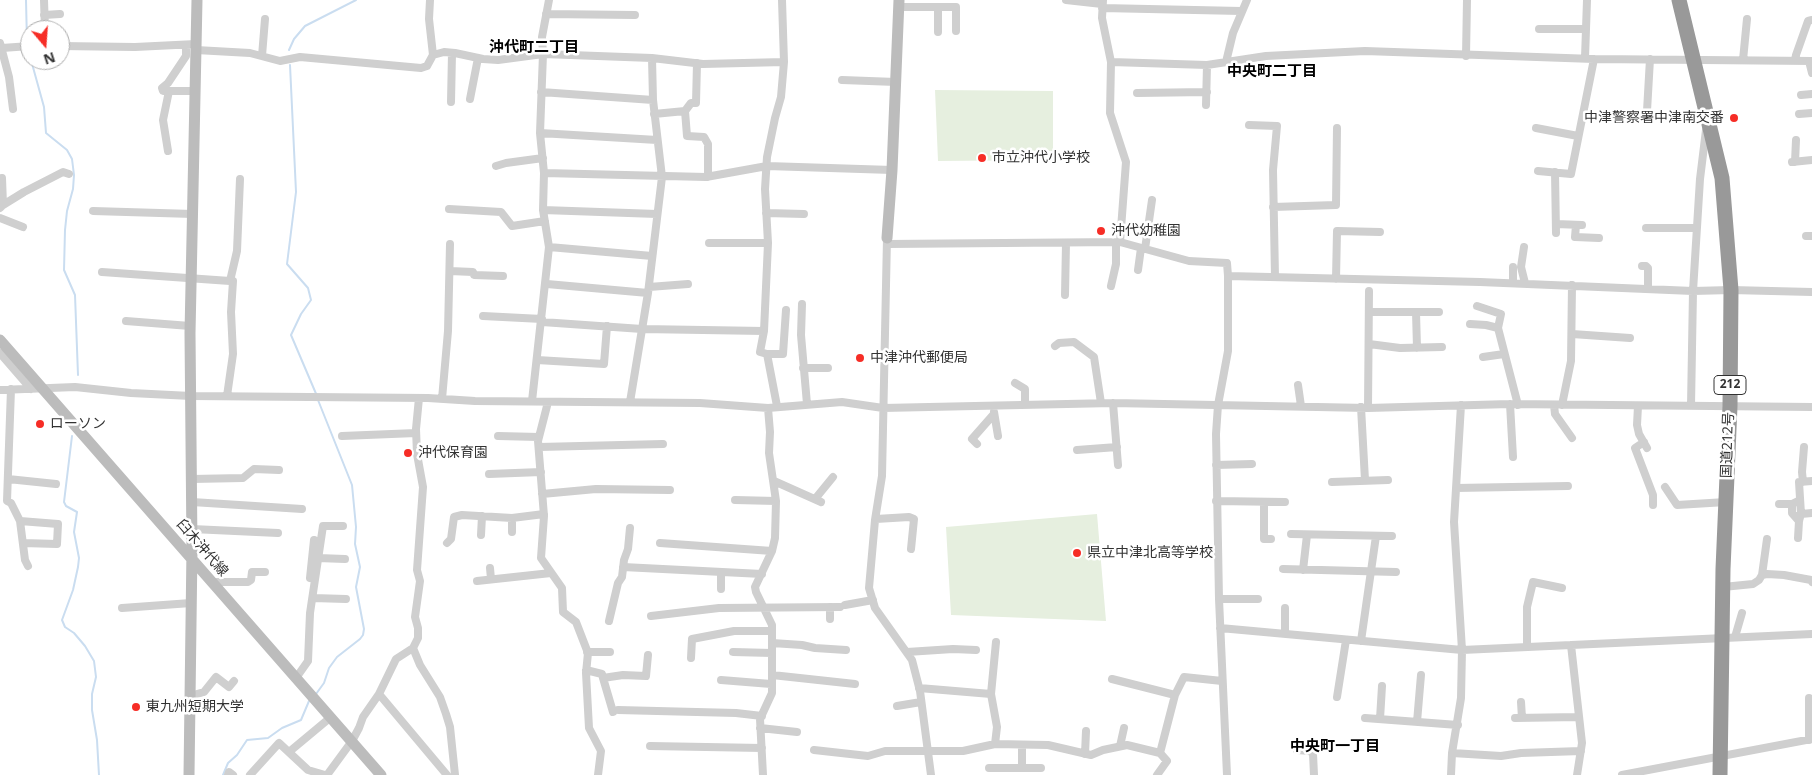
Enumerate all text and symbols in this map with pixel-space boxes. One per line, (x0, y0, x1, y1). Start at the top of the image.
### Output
north arrow (20, 20, 70, 70)
district label: 沖代町二丁目 (489, 39, 579, 57)
text: N (41, 48, 58, 70)
district label: 中央町二丁目 (1227, 63, 1317, 81)
place label: 中津警察署中津南交番 (1584, 110, 1724, 126)
marker: 中津警察署中津南交番 (1728, 112, 1740, 124)
place label: 市立沖代小学校 (992, 150, 1090, 166)
marker: 市立沖代小学校 (976, 152, 988, 164)
place label: 沖代幼稚園 (1111, 223, 1181, 239)
marker: 沖代幼稚園 (1095, 225, 1107, 237)
place label: 中津沖代郵便局 (870, 350, 968, 366)
marker: 中津沖代郵便局 (854, 352, 866, 364)
road number: 212 (1714, 376, 1746, 394)
street label: 国道212号 (1718, 412, 1738, 478)
place label: ローソン (50, 416, 106, 432)
marker: ローソン (34, 418, 46, 430)
place label: 沖代保育園 (418, 445, 488, 461)
marker: 沖代保育園 (402, 447, 414, 459)
street label: 臼木沖代線 (173, 516, 231, 580)
place label: 県立中津北高等学校 (1087, 545, 1213, 561)
marker: 県立中津北高等学校 (1071, 547, 1083, 559)
place label: 東九州短期大学 (146, 699, 244, 715)
marker: 東九州短期大学 (130, 701, 142, 713)
district label: 中央町一丁目 (1290, 738, 1380, 756)

